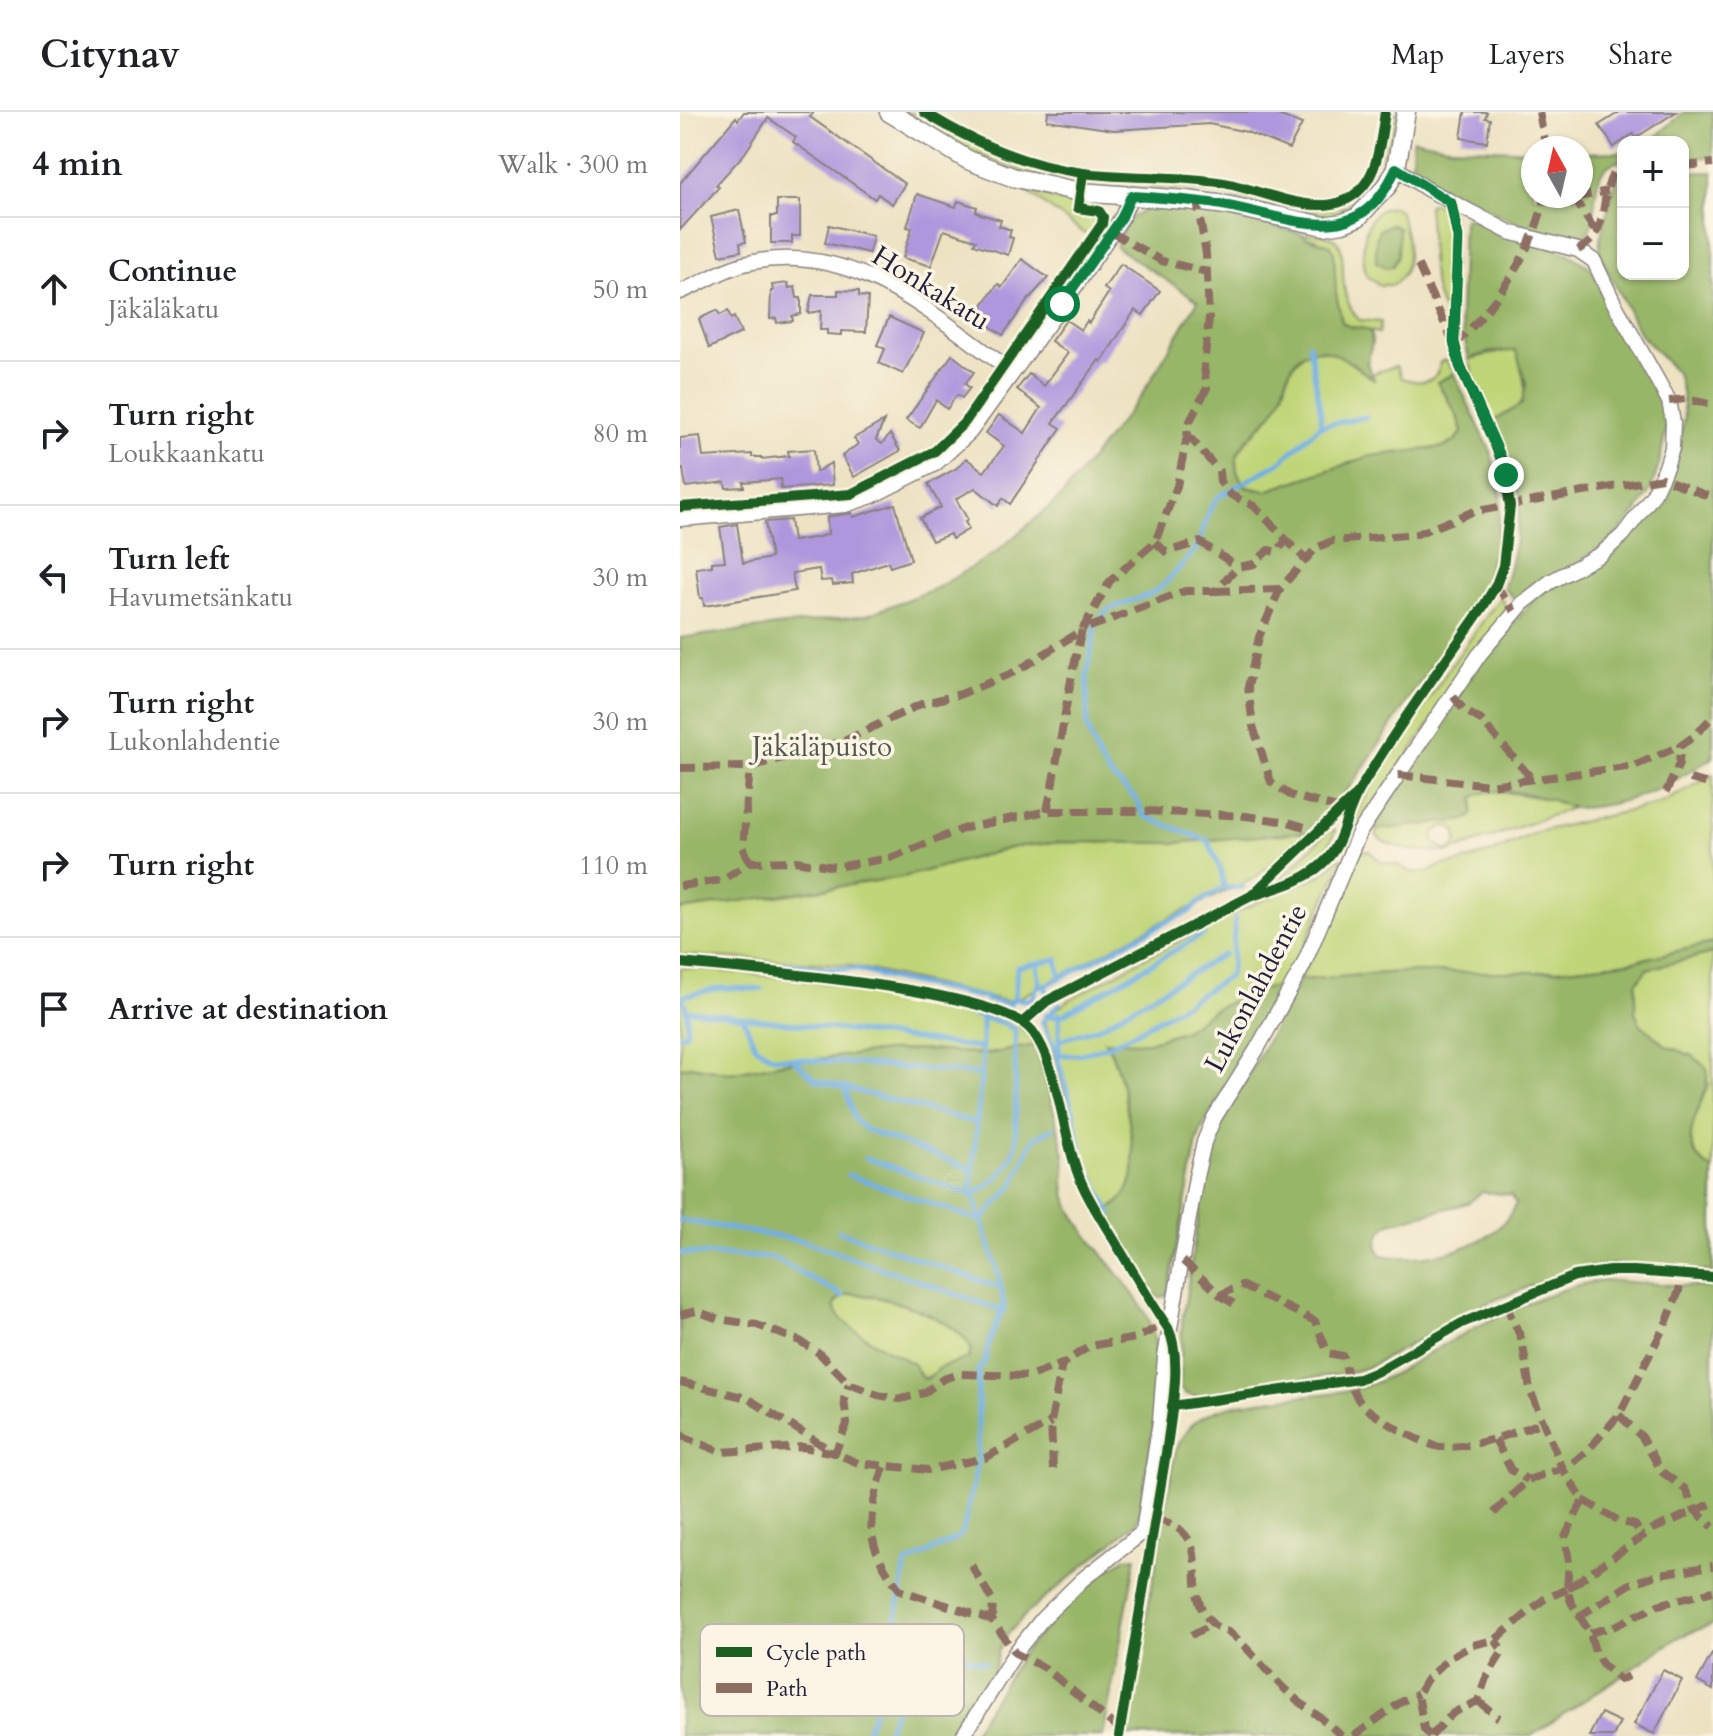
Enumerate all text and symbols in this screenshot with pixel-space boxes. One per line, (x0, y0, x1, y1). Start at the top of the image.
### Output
text: Citynav (40, 29, 180, 81)
text: Map (1391, 36, 1444, 74)
text: Layers (1488, 36, 1565, 74)
text: Share (1609, 36, 1673, 74)
north arrow (1521, 136, 1593, 208)
map controls (1617, 136, 1689, 280)
button: + (1617, 136, 1689, 208)
text: 4 min (32, 141, 123, 187)
text: Walk · 300 m (498, 147, 648, 182)
button: − (1617, 208, 1689, 280)
street label: Honkakatu (865, 237, 997, 339)
text: Continue (108, 251, 237, 292)
icon: ahead (32, 267, 76, 311)
text: 50 m (592, 272, 648, 307)
route start (1044, 286, 1080, 322)
text: Jäkäläkatu (108, 292, 219, 327)
text: Turn right (108, 395, 254, 436)
icon: right (32, 411, 76, 455)
text: 80 m (592, 416, 648, 451)
text: Loukkaankatu (108, 436, 265, 471)
route end (1488, 457, 1524, 493)
text: Turn left (108, 539, 230, 580)
icon: left (32, 555, 76, 599)
text: 30 m (592, 560, 648, 595)
text: Havumetsänkatu (108, 580, 293, 615)
text: Turn right (108, 683, 254, 724)
icon: right (32, 699, 76, 743)
text: 30 m (592, 704, 648, 739)
text: Lukonlahdentie (108, 724, 281, 759)
park label: Jäkäläpuisto (748, 728, 892, 766)
icon: right (32, 843, 76, 887)
text: Turn right (108, 845, 254, 886)
text: 110 m (579, 848, 648, 883)
street label: Lukonlahdentie (1196, 897, 1316, 1079)
icon: arrive (32, 987, 76, 1031)
text: Arrive at destination (108, 989, 388, 1030)
legend (700, 1624, 964, 1716)
text: Cycle path (766, 1638, 866, 1668)
text: Path (766, 1674, 808, 1704)

